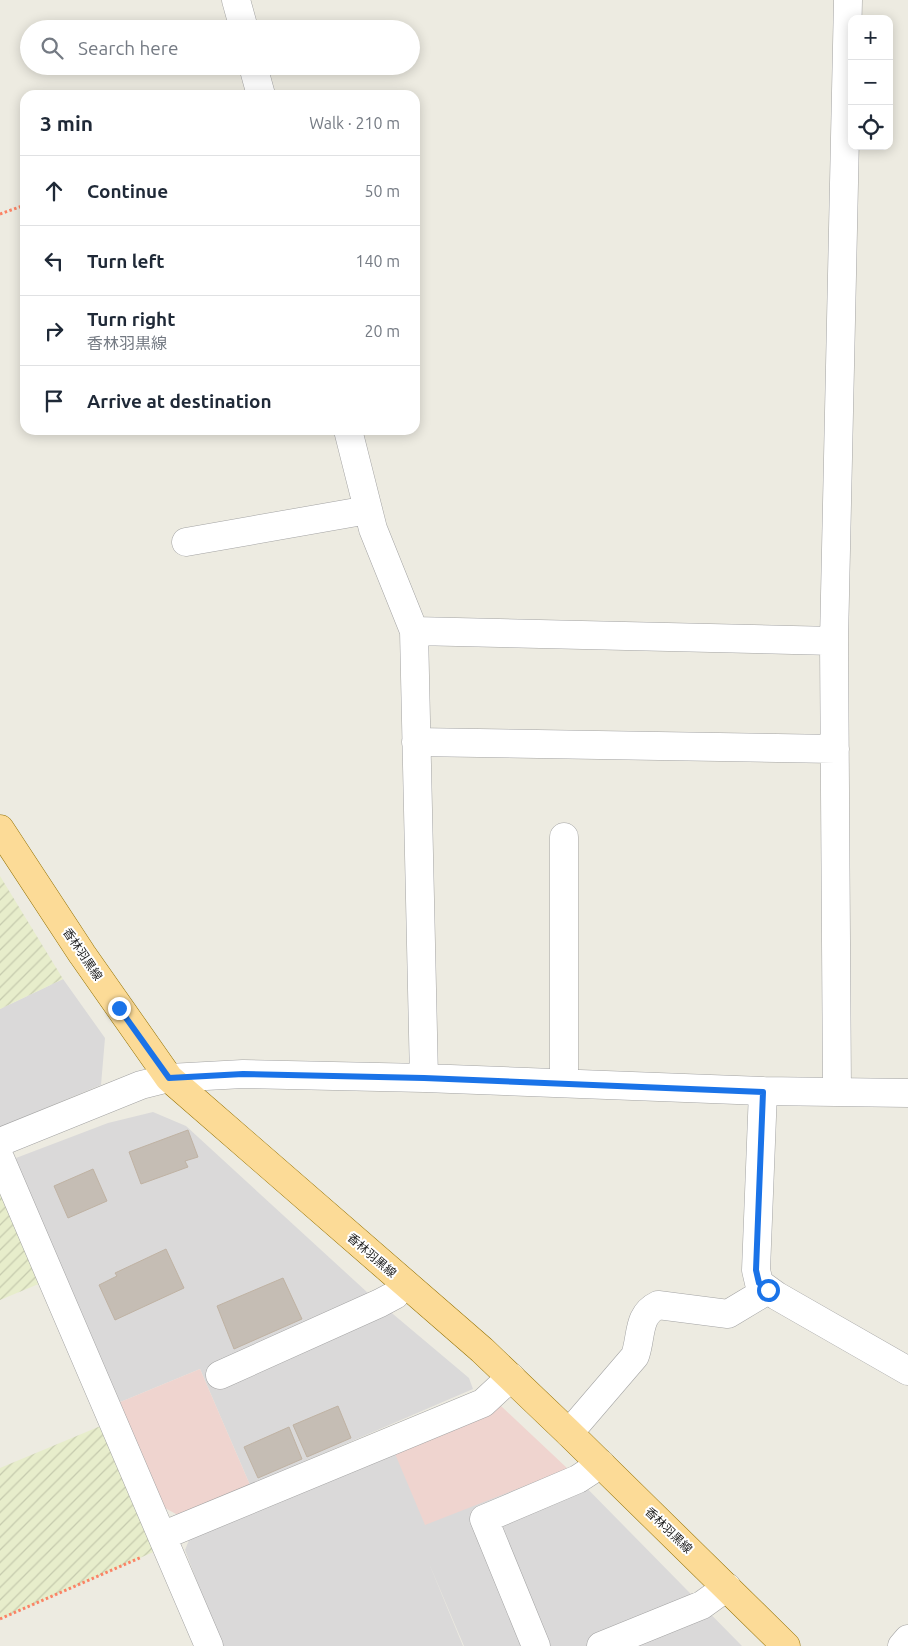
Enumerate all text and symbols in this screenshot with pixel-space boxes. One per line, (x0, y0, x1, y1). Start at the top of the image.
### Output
map controls (848, 15, 893, 150)
button: + (848, 15, 893, 60)
search box (20, 20, 420, 75)
icon: search (38, 34, 66, 62)
text: Search here (78, 37, 178, 59)
button: − (848, 60, 893, 105)
button: locate (848, 105, 893, 150)
text: 3 min (40, 111, 93, 135)
text: Walk · 210 m (309, 114, 400, 132)
icon: ahead (40, 177, 68, 205)
text: Continue (87, 180, 168, 202)
text: 50 m (364, 182, 400, 200)
icon: left (40, 247, 68, 275)
text: Turn left (87, 250, 165, 272)
text: 140 m (355, 252, 400, 270)
text: Turn right (87, 308, 175, 330)
icon: right (40, 317, 68, 345)
text: 20 m (364, 322, 400, 340)
text: 香林羽黒線 (87, 334, 167, 352)
icon: arrive (40, 387, 68, 415)
text: Arrive at destination (87, 390, 272, 412)
street label: 香林羽黒線 (61, 925, 105, 983)
route end (108, 997, 131, 1020)
street label: 香林羽黒線 (345, 1230, 399, 1280)
route start (757, 1279, 780, 1302)
street label: 香林羽黒線 (643, 1504, 695, 1556)

